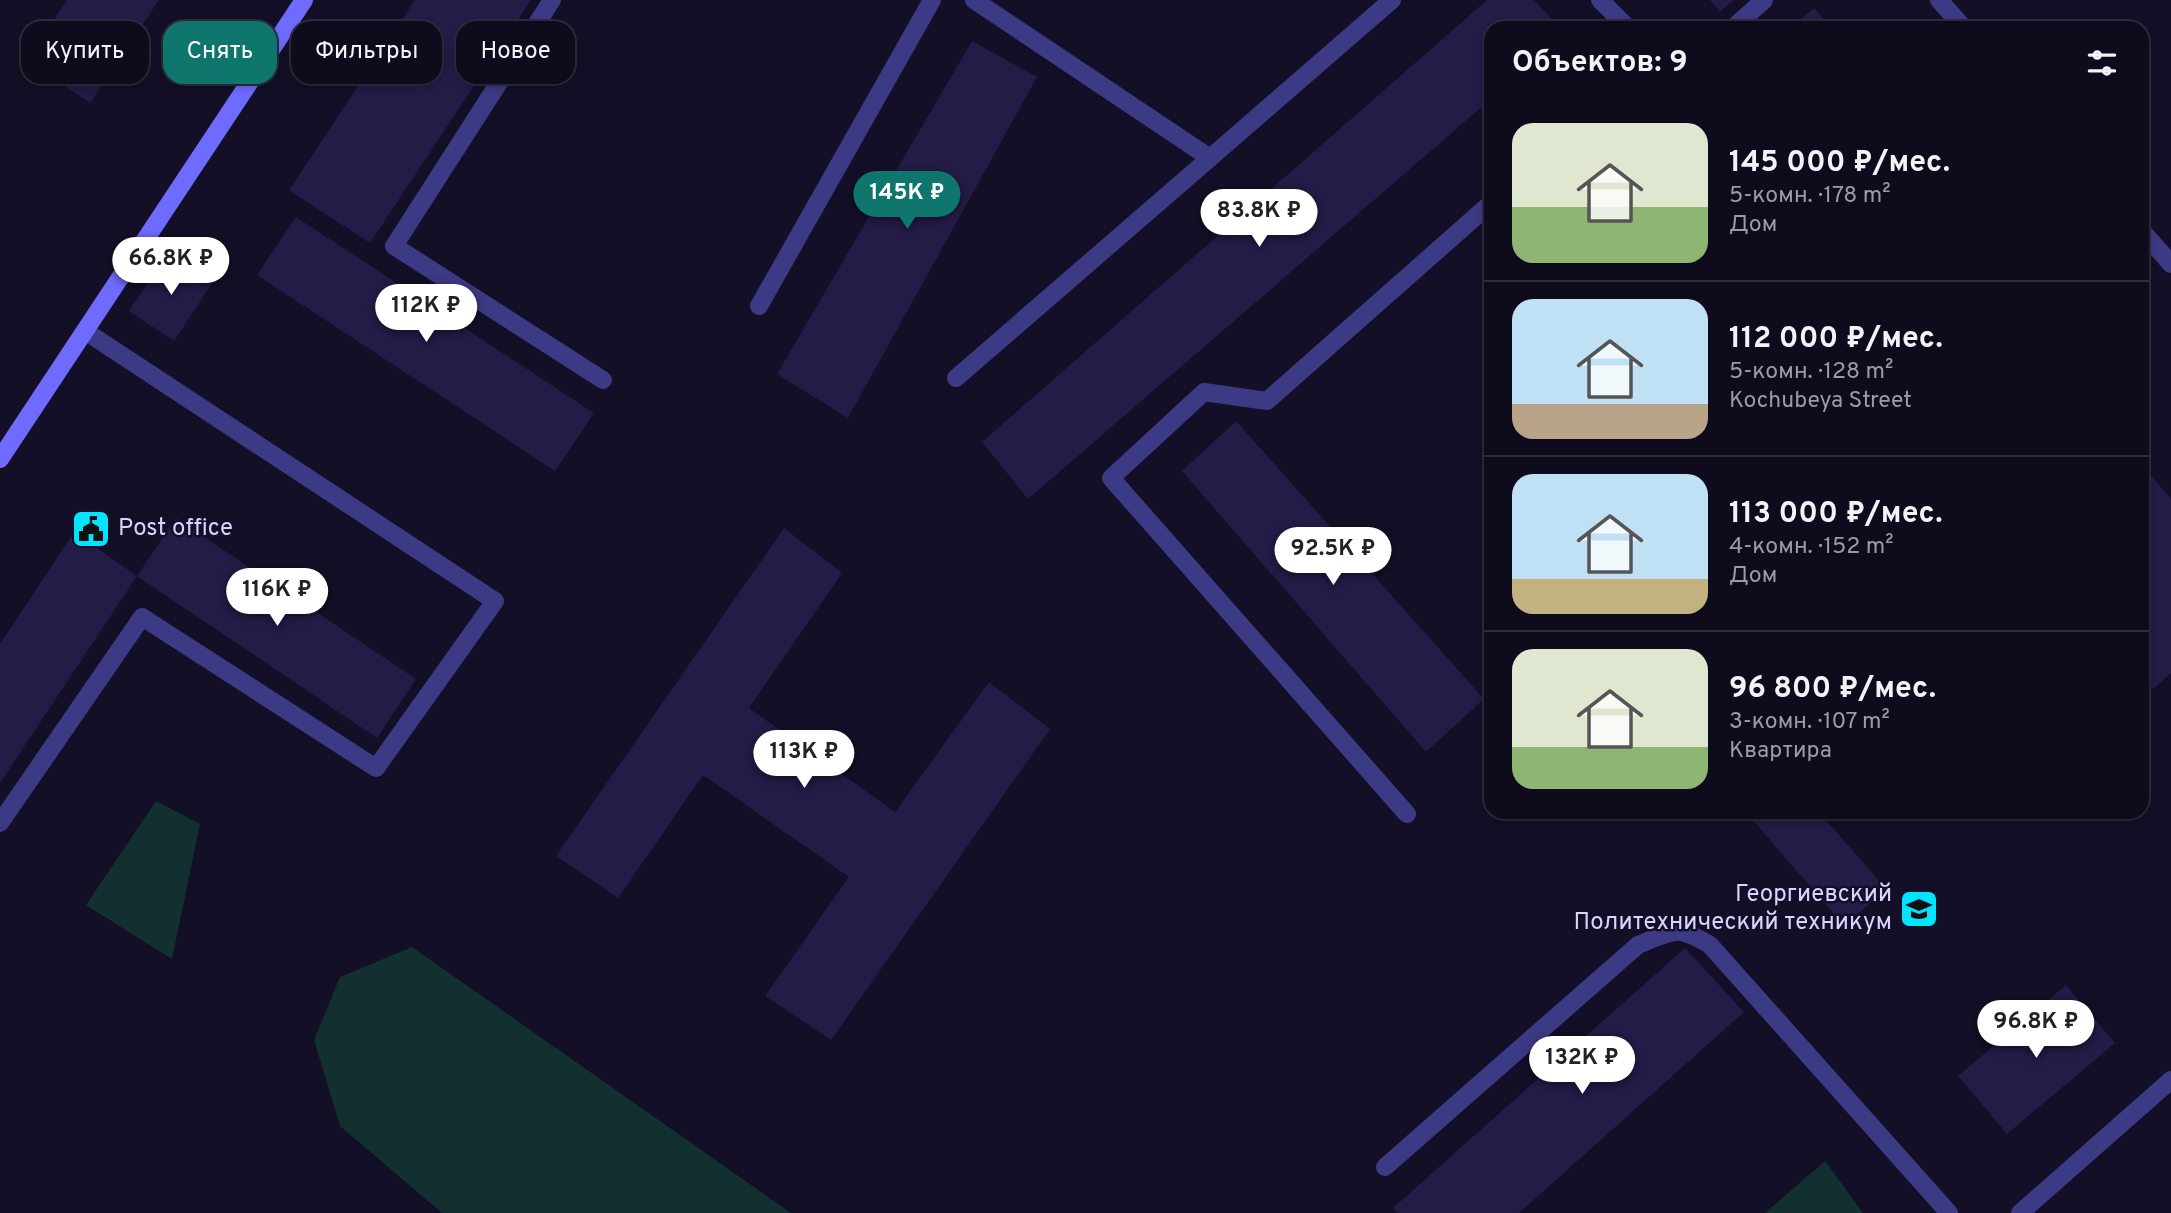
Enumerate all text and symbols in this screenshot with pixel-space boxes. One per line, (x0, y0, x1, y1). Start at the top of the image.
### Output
chip: Купить (21, 21, 149, 84)
chip: Снять (163, 21, 277, 84)
chip: Фильтры (291, 21, 442, 84)
chip: Новое (456, 21, 575, 84)
icon: filters (2083, 44, 2121, 82)
text: Объектов: 9 (1512, 45, 1688, 82)
text: 145 000 ₽/мес. (1729, 145, 1950, 182)
icon: home (1568, 151, 1652, 235)
pin: 145K ₽ (850, 172, 964, 231)
text: 145K ₽ (869, 179, 945, 208)
text: 5-комн. · 178 m² (1729, 182, 1891, 211)
pin: 83.8K ₽ (1194, 190, 1324, 249)
text: 83.8K ₽ (1217, 197, 1301, 226)
text: Дом (1729, 211, 1777, 240)
pin: 66.8K ₽ (106, 238, 236, 297)
text: 66.8K ₽ (128, 245, 214, 274)
pin: 112K ₽ (369, 284, 483, 344)
text: 112K ₽ (391, 292, 461, 321)
text: 112 000 ₽/мес. (1729, 321, 1943, 358)
icon: home (1568, 327, 1652, 411)
text: 5-комн. · 128 m² (1729, 358, 1893, 387)
text: Kochubeya Street (1729, 387, 1912, 416)
text: 113 000 ₽/мес. (1729, 496, 1942, 533)
icon: home (1568, 502, 1652, 586)
public building icon: Post office (70, 508, 112, 550)
place label: Post office (118, 514, 233, 544)
pin: 92.5K ₽ (1268, 528, 1398, 587)
text: 4-комн. · 152 m² (1729, 533, 1893, 562)
text: 92.5K ₽ (1291, 535, 1375, 564)
text: Дом (1729, 562, 1777, 591)
pin: 116K ₽ (220, 568, 334, 628)
text: 116K ₽ (242, 576, 312, 605)
text: 96 800 ₽/мес. (1729, 671, 1936, 708)
icon: home (1568, 677, 1652, 761)
text: 3-комн. · 107 m² (1729, 708, 1890, 737)
pin: 113K ₽ (747, 730, 861, 790)
text: Квартира (1729, 737, 1832, 766)
text: 113K ₽ (769, 738, 839, 767)
place label: Георгиевский Политехнический техникум (1574, 880, 1892, 938)
school or university icon: Георгиевский Политехнический техникум (1898, 888, 1940, 930)
pin: 96.8K ₽ (1971, 1000, 2101, 1060)
text: 96.8K ₽ (1993, 1008, 2079, 1037)
pin: 132K ₽ (1525, 1036, 1639, 1096)
text: 132K ₽ (1545, 1044, 1619, 1073)

